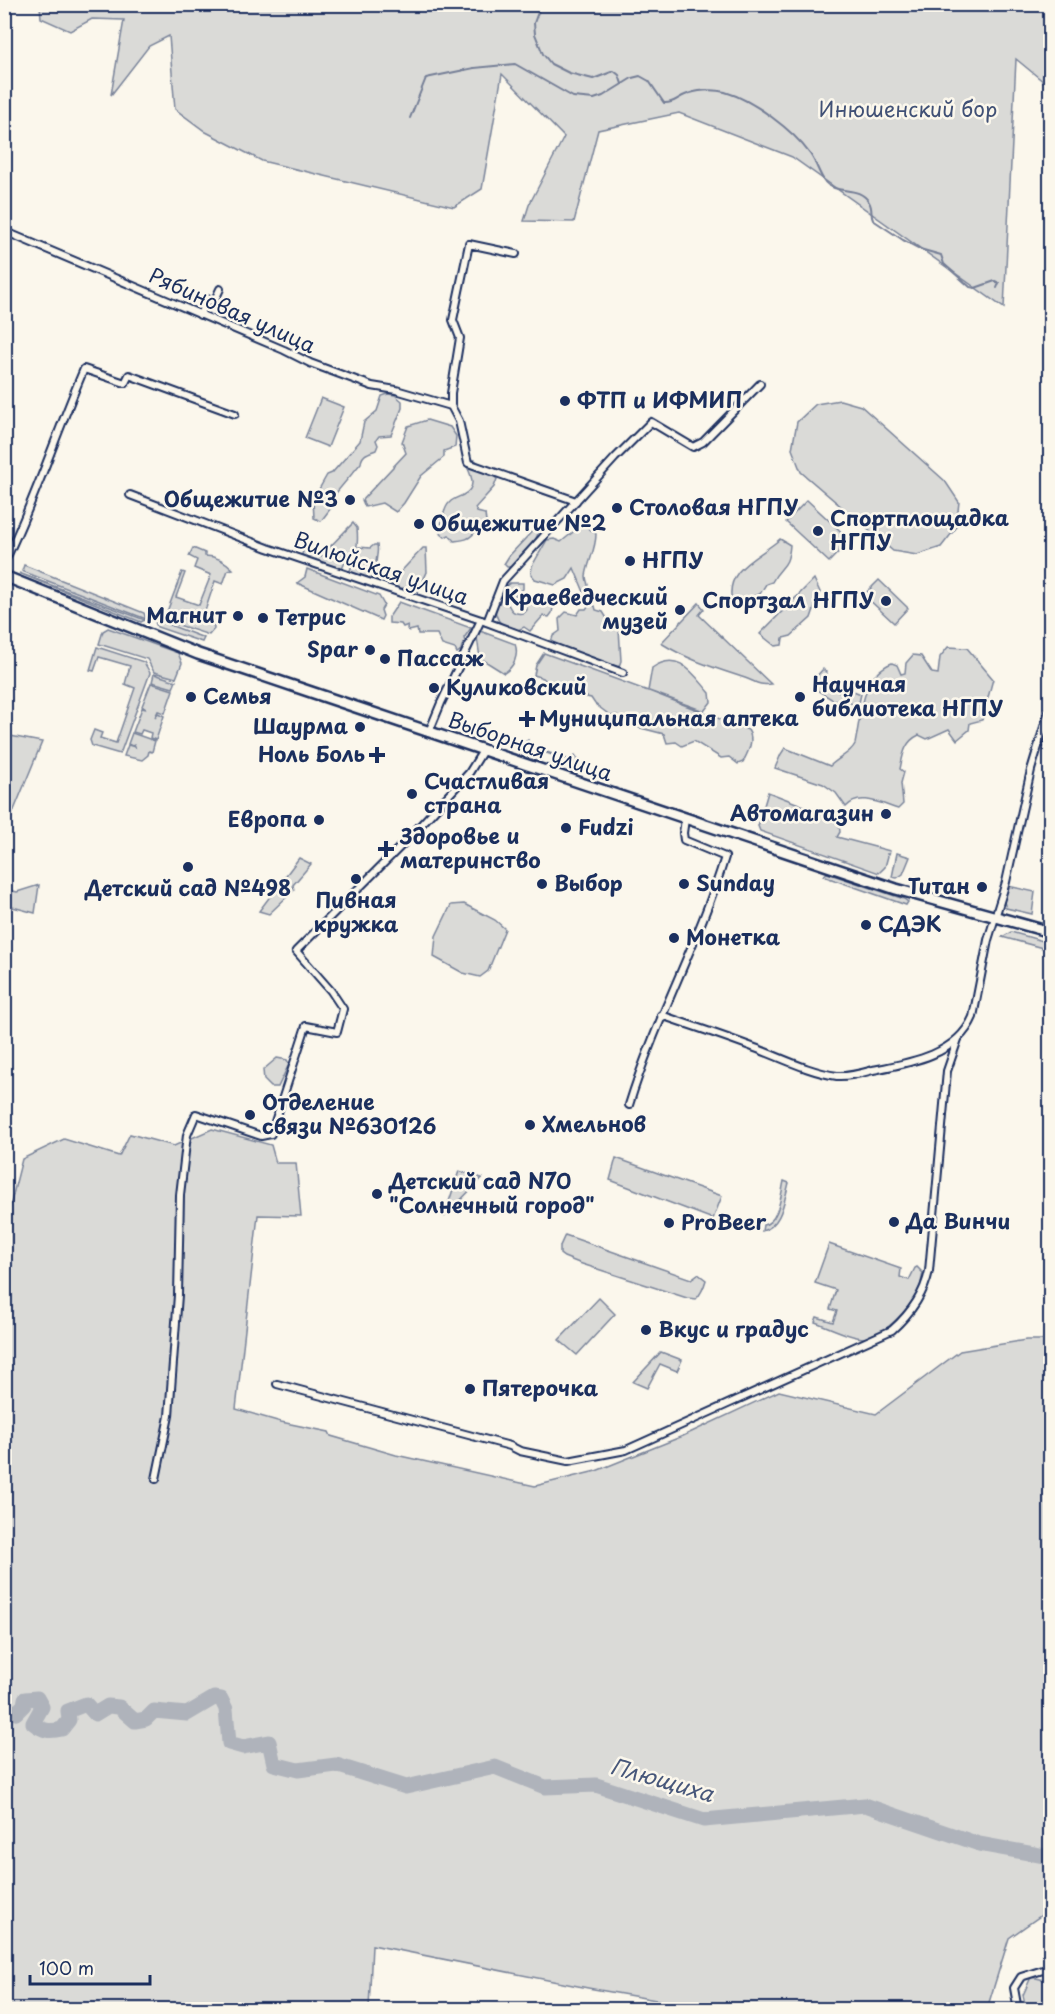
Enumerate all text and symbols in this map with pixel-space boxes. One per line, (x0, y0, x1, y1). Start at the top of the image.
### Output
park label: Инюшенский бор (819, 92, 997, 124)
street label: Рябиновая улица (144, 258, 322, 361)
place label: ФТП и ИФМИП (577, 383, 742, 415)
marker: ФТП и ИФМИП (558, 394, 572, 408)
place label: Общежитие №3 (164, 482, 338, 514)
place label: Столовая НГПУ (629, 490, 798, 522)
marker: Общежитие №3 (343, 493, 357, 507)
marker: Столовая НГПУ (610, 501, 624, 515)
place label: Спортплощадка НГПУ (830, 501, 1009, 557)
place label: Общежитие №2 (431, 506, 607, 538)
marker: Общежитие №2 (412, 517, 426, 531)
street label: Вилюйская улица (290, 522, 474, 612)
marker: Спортплощадка НГПУ (811, 524, 825, 538)
place label: НГПУ (642, 543, 703, 575)
marker: НГПУ (623, 554, 637, 568)
place label: Краеведческий музей (504, 580, 668, 636)
place label: Спортзал НГПУ (702, 583, 874, 615)
marker: Спортзал НГПУ (879, 594, 893, 608)
place label: Магнит (146, 598, 227, 630)
place label: Тетрис (275, 600, 346, 632)
marker: Краеведческий музей (673, 603, 687, 617)
marker: Магнит (231, 609, 245, 623)
marker: Тетрис (256, 611, 270, 625)
place label: Spar (307, 632, 358, 664)
place label: Пассаж (397, 641, 484, 673)
marker: Spar (363, 643, 377, 657)
marker: Пассаж (378, 652, 392, 666)
place label: Научная библиотека НГПУ (812, 667, 1003, 723)
place label: Куликовский (446, 670, 587, 702)
place label: Семья (203, 679, 272, 711)
marker: Куликовский (427, 681, 441, 695)
marker: Семья (184, 690, 198, 704)
marker: Научная библиотека НГПУ (793, 690, 807, 704)
place label: Муниципальная аптека (539, 701, 799, 733)
street label: Выборная улица (444, 702, 618, 788)
place label: Шаурма (253, 709, 349, 741)
marker: Муниципальная аптека (520, 712, 534, 726)
marker: Шаурма (353, 720, 367, 734)
place label: Ноль Боль (258, 737, 365, 769)
marker: Ноль Боль (370, 748, 384, 762)
place label: Счастливая страна (424, 764, 549, 820)
marker: Счастливая страна (405, 787, 419, 801)
place label: Автомагазин (730, 796, 874, 828)
place label: Европа (228, 802, 308, 834)
marker: Автомагазин (879, 807, 893, 821)
place label: Fudzi (578, 810, 633, 842)
marker: Европа (312, 813, 326, 827)
place label: Здоровье и материнство (399, 819, 541, 875)
marker: Fudzi (559, 821, 573, 835)
marker: Здоровье и материнство (377, 840, 395, 858)
marker: Детский сад №498 (181, 860, 195, 874)
place label: Выбор (554, 866, 623, 898)
place label: Sunday (696, 866, 775, 898)
place label: Титан (908, 869, 970, 901)
place label: Детский сад №498 (84, 871, 291, 903)
marker: Пивная кружка (349, 872, 363, 886)
marker: Выбор (535, 877, 549, 891)
marker: Sunday (677, 877, 691, 891)
marker: Титан (975, 880, 989, 894)
place label: Пивная кружка (314, 883, 399, 939)
place label: СДЭК (878, 907, 942, 939)
marker: СДЭК (859, 918, 873, 932)
place label: Монетка (686, 920, 780, 952)
marker: Монетка (667, 931, 681, 945)
place label: Отделение связи №630126 (262, 1085, 436, 1141)
place label: Хмельнов (542, 1107, 646, 1139)
marker: Отделение связи №630126 (243, 1108, 257, 1122)
marker: Хмельнов (523, 1118, 537, 1132)
place label: Детский сад N70 "Солнечный город" (388, 1164, 595, 1220)
marker: Детский сад N70 "Солнечный город" (370, 1187, 384, 1201)
place label: Да Винчи (905, 1204, 1010, 1236)
place label: ProBeer (681, 1205, 766, 1237)
marker: Да Винчи (887, 1215, 901, 1229)
marker: ProBeer (662, 1216, 676, 1230)
place label: Вкус и градус (658, 1312, 809, 1344)
marker: Вкус и градус (639, 1323, 653, 1337)
place label: Пятерочка (482, 1371, 598, 1403)
marker: Пятерочка (463, 1382, 477, 1396)
water label: Плющиха (607, 1748, 719, 1809)
scale bar (30, 1948, 150, 1986)
text: 100 m (39, 1954, 94, 1981)

